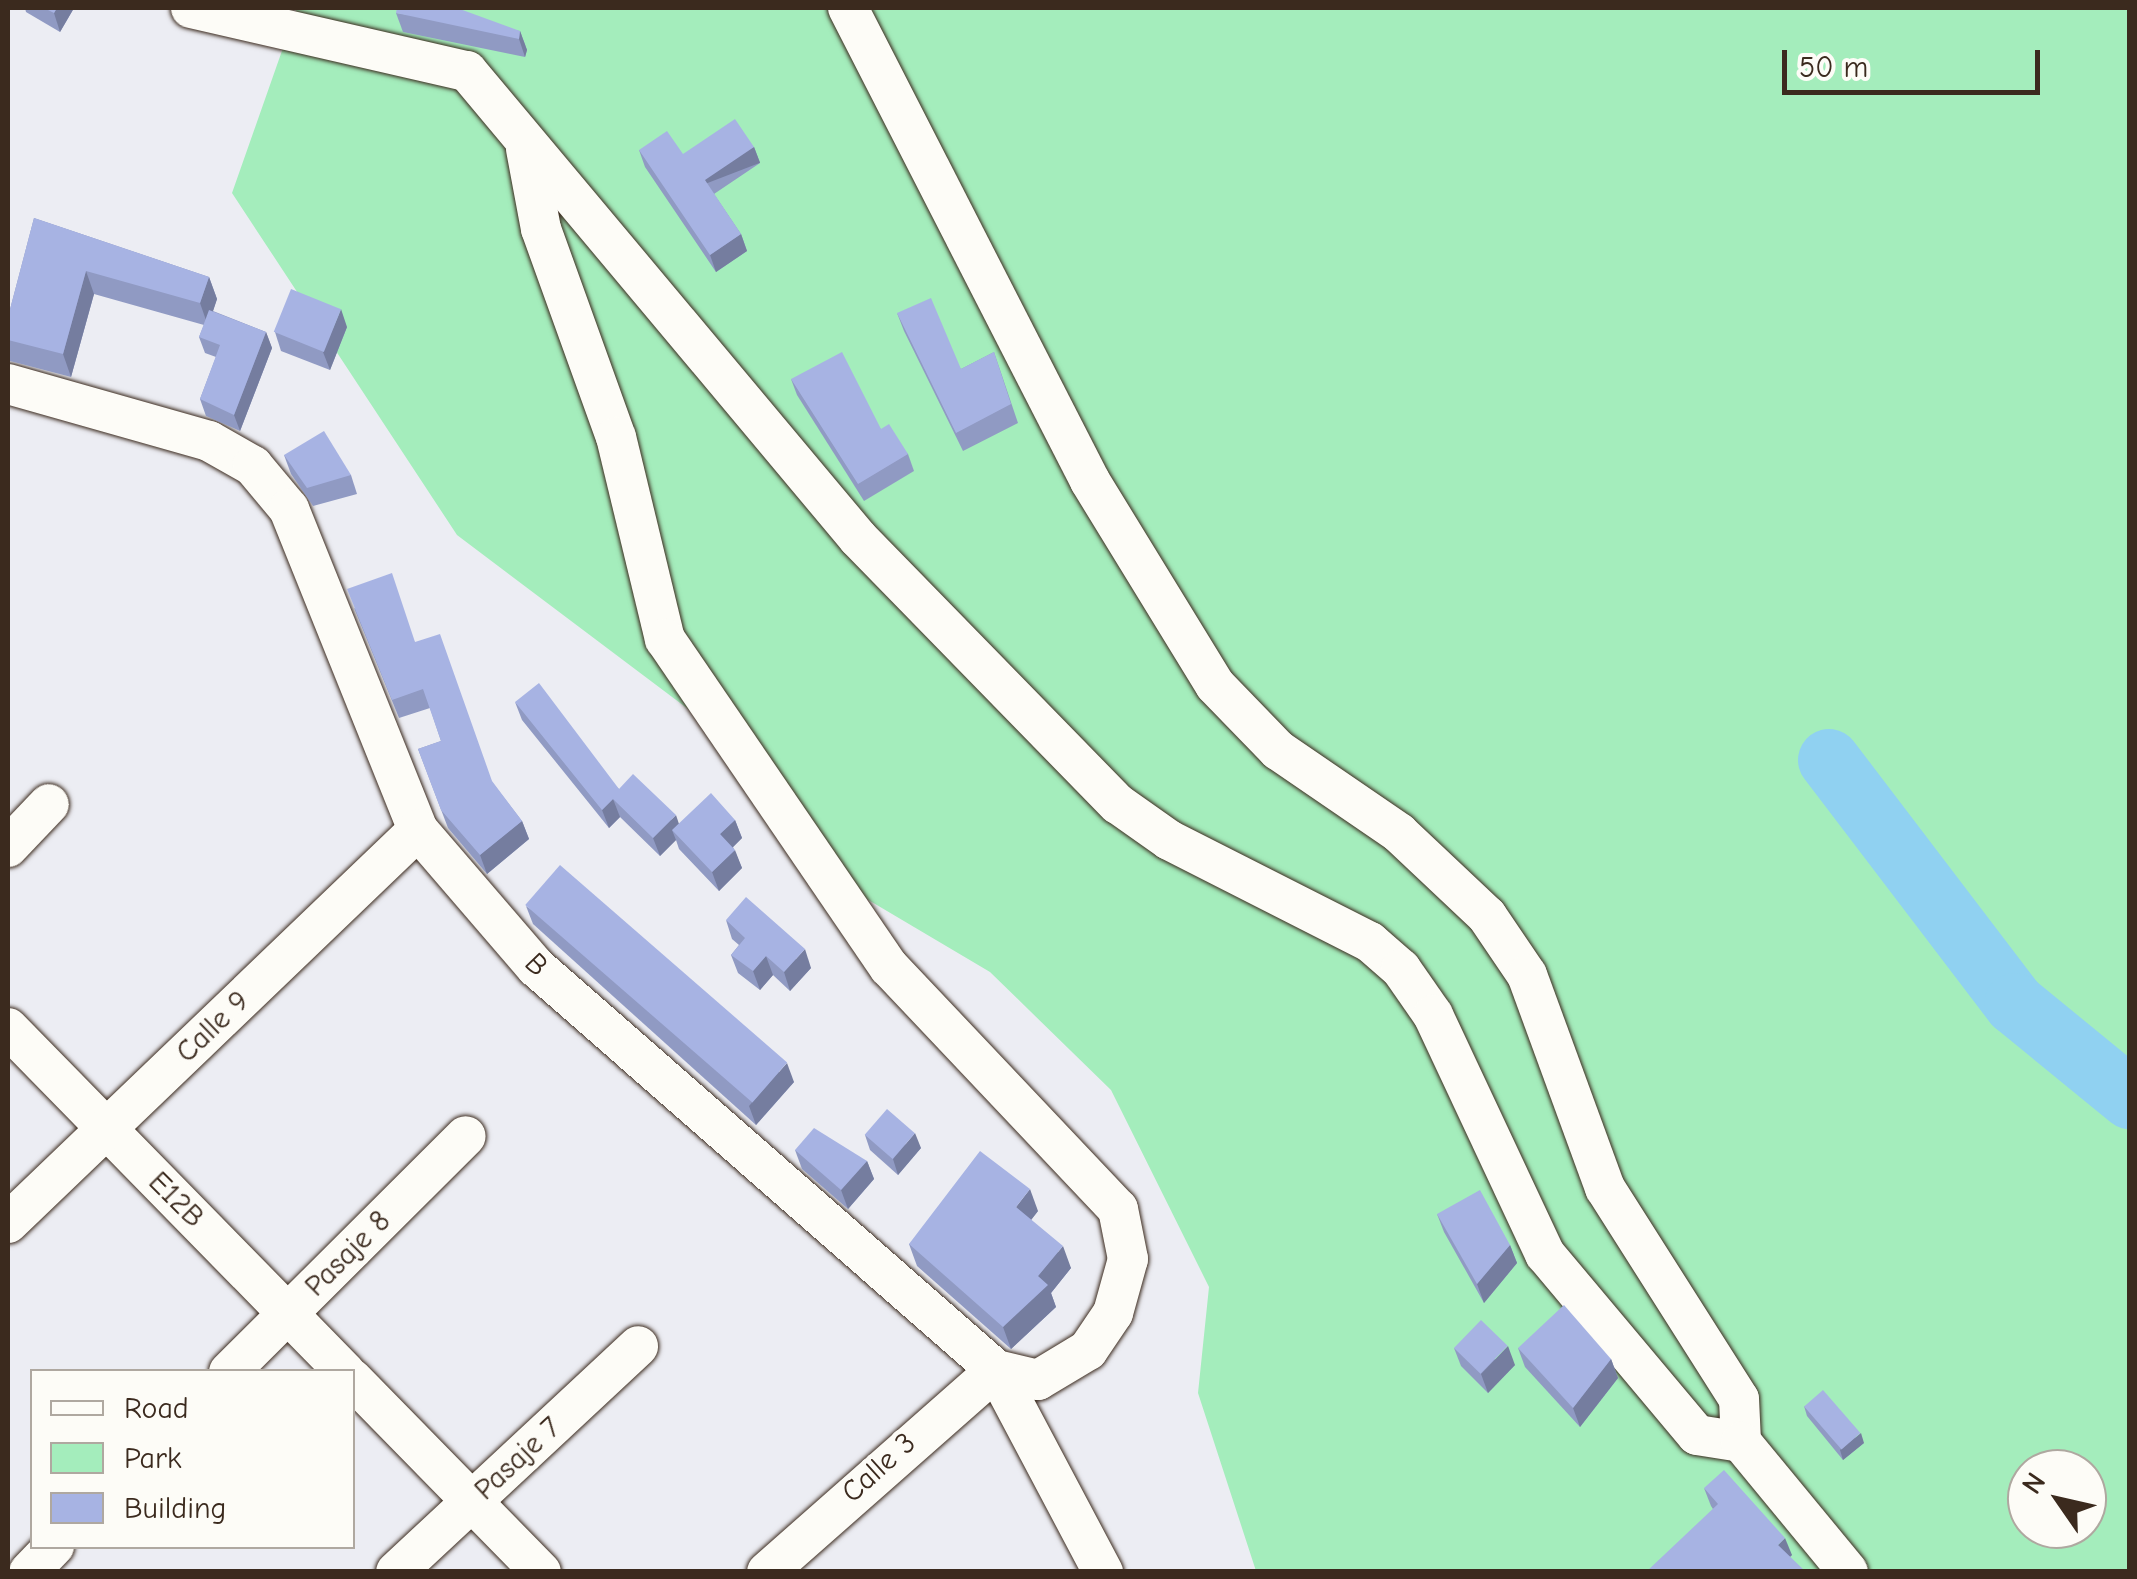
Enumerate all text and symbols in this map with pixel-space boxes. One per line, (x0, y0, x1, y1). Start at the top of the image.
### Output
scale bar (1787, 30, 2044, 92)
text: 50 m (1799, 50, 1868, 85)
street label: B (517, 946, 555, 984)
street label: Calle 9 (169, 983, 257, 1071)
street label: E12B (141, 1165, 211, 1235)
street label: Pasaje 8 (298, 1204, 398, 1304)
legend (30, 1369, 355, 1549)
text: Road (124, 1391, 189, 1426)
street label: Pasaje 7 (467, 1410, 569, 1508)
street label: Calle 3 (835, 1425, 923, 1511)
text: Park (124, 1441, 181, 1476)
north arrow (2007, 1449, 2107, 1549)
text: N (2015, 1467, 2052, 1500)
text: Building (124, 1491, 227, 1526)

